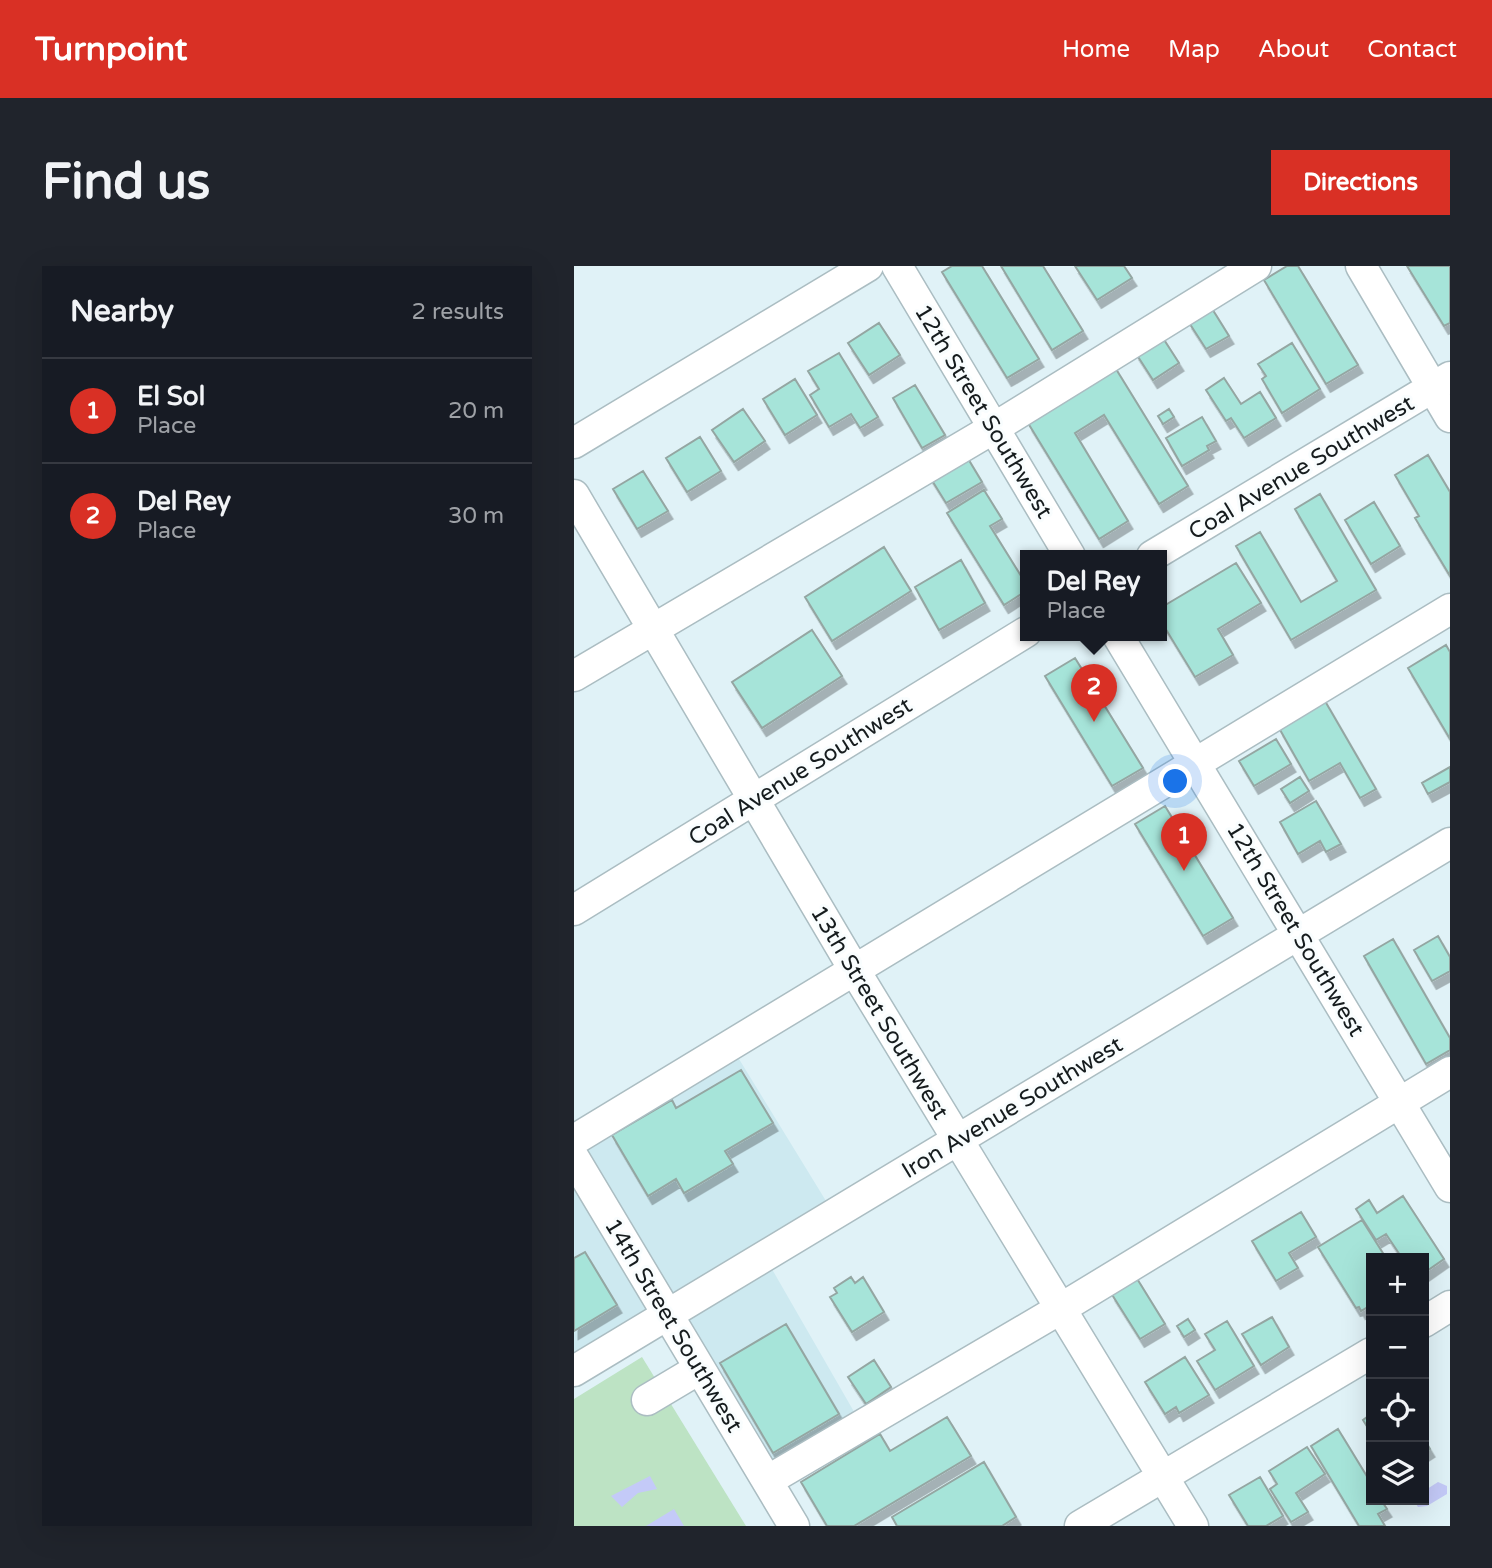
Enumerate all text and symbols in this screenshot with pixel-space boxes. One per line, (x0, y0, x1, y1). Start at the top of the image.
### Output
text: Turnpoint (35, 30, 187, 69)
text: Home (1062, 35, 1130, 64)
text: Map (1168, 35, 1220, 64)
text: About (1258, 35, 1329, 64)
text: Contact (1367, 35, 1457, 64)
button: Directions (1271, 150, 1450, 215)
text: Find us (42, 153, 210, 212)
text: Nearby (70, 293, 174, 330)
text: 2 results (411, 298, 504, 326)
street label: 12th Street Southwest (908, 299, 1058, 524)
text: El Sol (137, 381, 205, 412)
street label: Coal Avenue Southwest (1184, 389, 1420, 546)
text: 1 (86, 397, 100, 425)
text: 20 m (448, 397, 504, 425)
text: Place (137, 412, 196, 440)
text: Del Rey (137, 486, 231, 517)
text: 2 (86, 502, 100, 530)
text: 30 m (448, 502, 504, 530)
text: Place (137, 517, 196, 545)
popup (1020, 550, 1167, 641)
text: Del Rey (1046, 566, 1141, 597)
text: Place (1046, 597, 1106, 625)
pin: 2 (1071, 664, 1117, 722)
street label: Coal Avenue Southwest (684, 691, 918, 852)
your location (1158, 764, 1192, 798)
pin: 1 (1161, 813, 1207, 871)
street label: 12th Street Southwest (1220, 817, 1370, 1042)
street label: 13th Street Southwest (804, 900, 954, 1125)
street label: Iron Avenue Southwest (897, 1031, 1128, 1185)
street label: 14th Street Southwest (598, 1213, 748, 1438)
map controls (1366, 1253, 1429, 1505)
button: + (1366, 1253, 1429, 1316)
button: − (1366, 1316, 1429, 1379)
button: locate (1366, 1379, 1429, 1442)
button: layers (1366, 1442, 1429, 1505)

